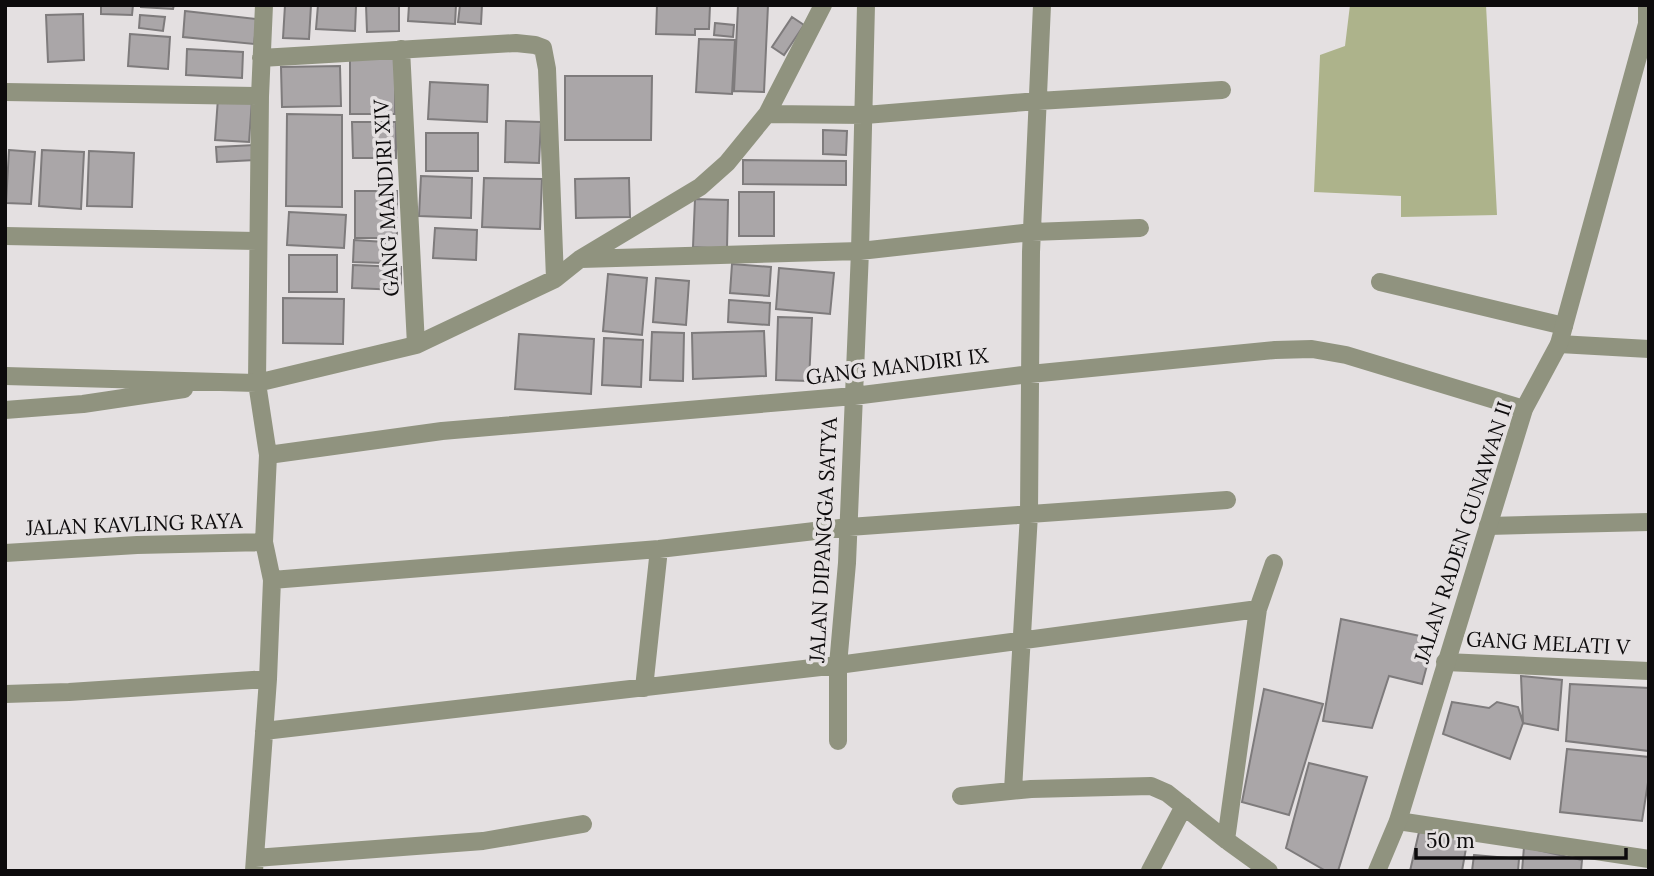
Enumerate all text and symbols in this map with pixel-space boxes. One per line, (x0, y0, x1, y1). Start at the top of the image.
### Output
street label: GANG MANDIRI XIV (367, 97, 405, 297)
street label: GANG MANDIRI IX (804, 341, 990, 391)
street label: JALAN RADEN GUNAWAN II (1408, 398, 1518, 667)
street label: JALAN DIPANGGA SATYA (803, 416, 843, 664)
street label: JALAN KAVLING RAYA (24, 507, 244, 541)
street label: GANG MELATI V (1466, 625, 1632, 661)
scale bar (1416, 816, 1626, 860)
text: 50 m (1426, 827, 1475, 854)

